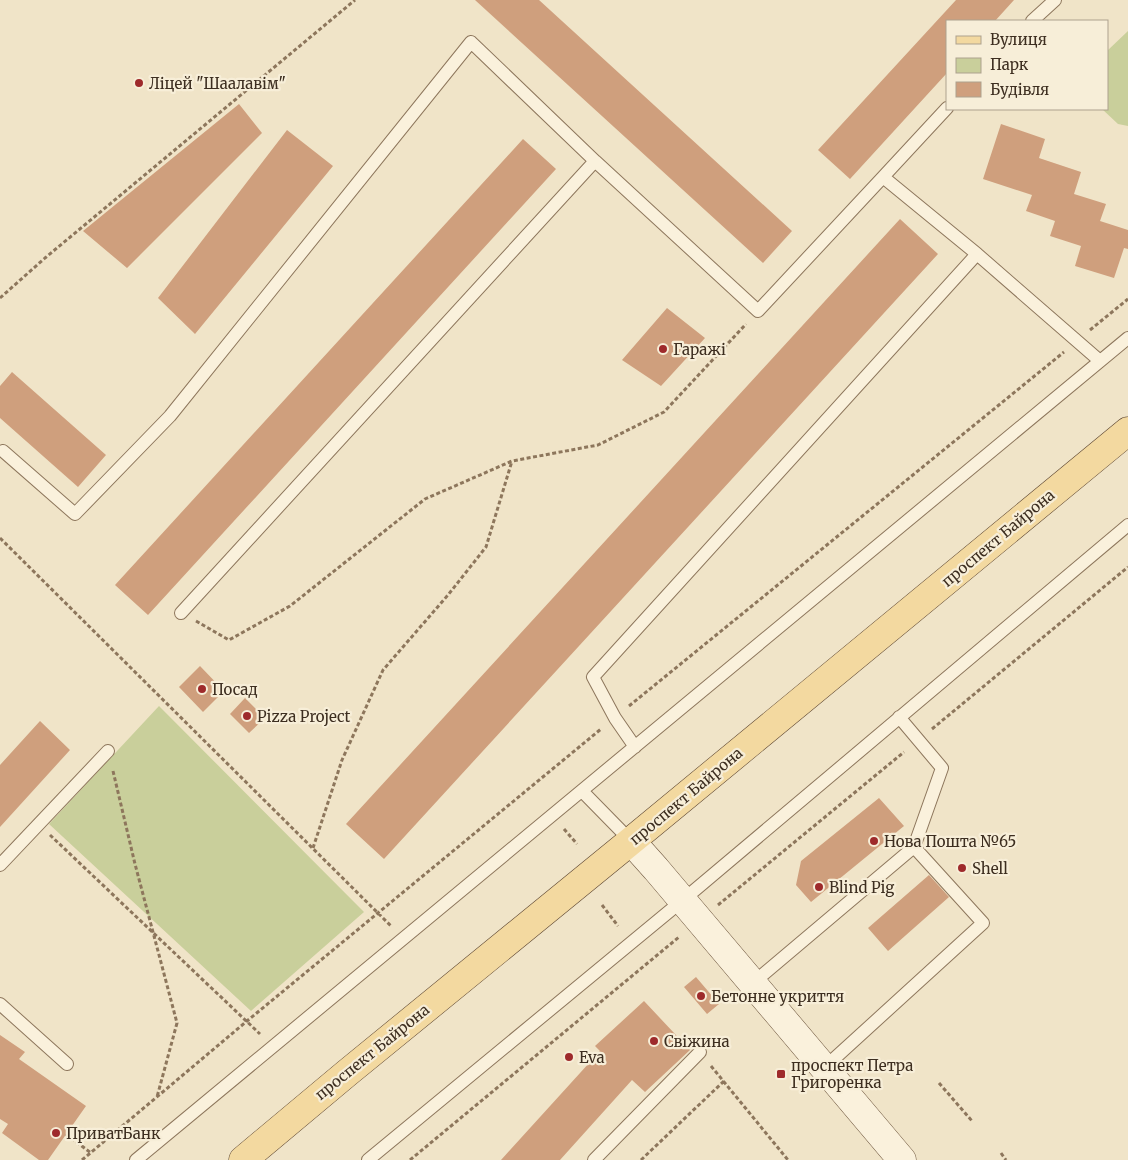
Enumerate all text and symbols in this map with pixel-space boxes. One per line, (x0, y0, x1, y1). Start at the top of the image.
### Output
legend (946, 20, 1108, 110)
text: Вулиця (990, 30, 1047, 49)
text: Парк (990, 55, 1029, 74)
place label: Ліцей "Шаалавім" (149, 74, 286, 93)
marker: Ліцей "Шаалавім" (133, 77, 145, 89)
text: Будівля (990, 80, 1049, 99)
place label: Гаражі (673, 340, 726, 359)
marker: Гаражі (657, 343, 669, 355)
street label: проспект Байрона (938, 485, 1058, 591)
place label: Посад (212, 680, 258, 699)
marker: Посад (196, 683, 208, 695)
place label: Pizza Project (257, 707, 351, 726)
marker: Pizza Project (241, 710, 253, 722)
street label: проспект Байрона (626, 743, 746, 849)
place label: Нова Пошта №65 (884, 832, 1016, 851)
marker: Нова Пошта №65 (868, 835, 880, 847)
place label: Shell (972, 859, 1008, 878)
marker: Shell (956, 862, 968, 874)
place label: Blind Pig (829, 878, 894, 897)
marker: Blind Pig (813, 881, 825, 893)
place label: Бетонне укриття (711, 987, 844, 1006)
marker: Бетонне укриття (695, 990, 707, 1002)
street label: проспект Байрона (311, 1000, 433, 1104)
place label: Свіжина (664, 1032, 730, 1051)
marker: Свіжина (648, 1035, 660, 1047)
place label: Eva (579, 1048, 605, 1067)
marker: Eva (563, 1051, 575, 1063)
place label: проспект Петра Григоренка (791, 1056, 913, 1092)
marker: проспект Петра Григоренка (775, 1068, 787, 1080)
place label: ПриватБанк (66, 1124, 161, 1143)
marker: ПриватБанк (50, 1127, 62, 1139)

